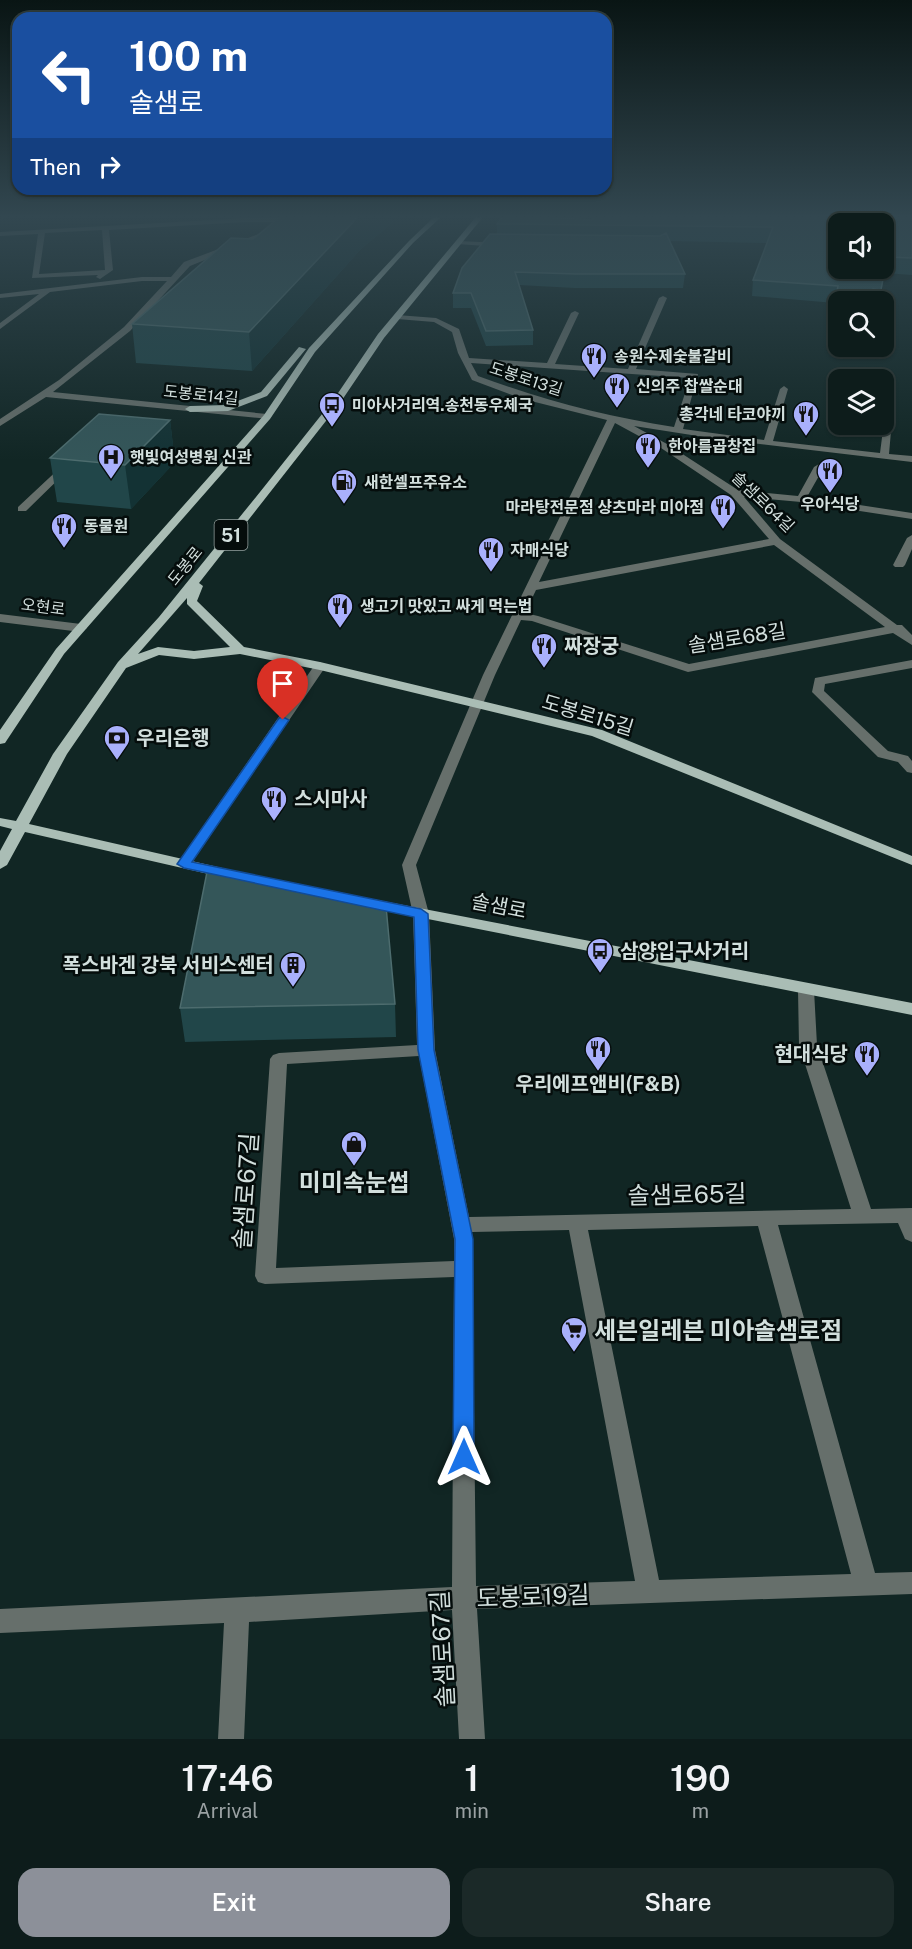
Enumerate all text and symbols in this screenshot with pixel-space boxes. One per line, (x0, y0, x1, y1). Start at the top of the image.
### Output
text: 100 m (129, 31, 248, 80)
icon: left (30, 36, 108, 114)
text: 솔샘로 (129, 86, 204, 118)
icon: right (93, 150, 126, 183)
text: Then (30, 154, 81, 180)
map controls (828, 213, 894, 435)
button: sound (828, 213, 894, 279)
button: search (828, 291, 894, 357)
restaurant icon: 송원수제숯불갈비 (579, 341, 609, 379)
place label: 송원수제숯불갈비 (614, 347, 732, 366)
street label: 도봉로13길 (487, 358, 565, 400)
button: layers (828, 369, 894, 435)
restaurant icon: 신의주 찹쌀순대 (602, 371, 632, 409)
place label: 신의주 찹쌀순대 (636, 377, 743, 396)
street label: 도봉로14길 (162, 382, 240, 408)
bus stop icon: 미아사거리역.송천동우체국 (317, 390, 347, 428)
place label: 미아사거리역.송천동우체국 (352, 396, 533, 415)
restaurant icon: 총각네 타코야끼 (791, 399, 821, 437)
place label: 총각네 타코야끼 (679, 405, 786, 424)
restaurant icon: 한아름곱창집 (633, 431, 663, 469)
place label: 한아름곱창집 (668, 437, 756, 456)
hospital icon: 햇빛여성병원 신관 (96, 442, 126, 480)
place label: 햇빛여성병원 신관 (130, 448, 252, 467)
restaurant icon: 우아식당 (815, 456, 845, 494)
fuel station icon: 새한셀프주유소 (329, 467, 359, 505)
street label: 솔샘로64길 (728, 468, 798, 536)
place label: 새한셀프주유소 (364, 473, 467, 492)
restaurant icon: 마라탕전문점 샹츠마라 미아점 (708, 492, 738, 530)
place label: 우아식당 (801, 495, 860, 514)
place label: 마라탕전문점 샹츠마라 미아점 (505, 498, 704, 517)
restaurant icon: 동물원 (49, 511, 79, 549)
place label: 동물원 (84, 517, 128, 536)
road number: 51 (214, 520, 248, 550)
restaurant icon: 자매식당 (476, 535, 506, 573)
place label: 자매식당 (510, 541, 569, 560)
street label: 도봉로 (164, 543, 206, 589)
restaurant icon: 생고기 맛있고 싸게 먹는법 (325, 591, 355, 629)
street label: 오현로 (20, 595, 66, 619)
place label: 생고기 맛있고 싸게 먹는법 (360, 597, 533, 616)
street label: 솔샘로68길 (686, 618, 788, 658)
restaurant icon: 짜장궁 (529, 631, 559, 669)
place label: 짜장궁 (564, 634, 619, 658)
pin (257, 658, 308, 720)
icon: arrive (266, 667, 299, 700)
street label: 도봉로15길 (539, 690, 637, 740)
bank icon: 우리은행 (102, 723, 132, 761)
place label: 우리은행 (136, 726, 210, 750)
restaurant icon: 스시마사 (259, 784, 289, 822)
place label: 스시마사 (294, 787, 368, 811)
street label: 솔샘로 (470, 889, 528, 923)
bus stop icon: 삼양입구사거리 (585, 936, 615, 974)
place label: 삼양입구사거리 (620, 939, 749, 963)
building icon: 폭스바겐 강북 서비스센터 (278, 950, 308, 988)
place label: 폭스바겐 강북 서비스센터 (63, 953, 274, 977)
restaurant icon: 우리에프앤비(F&B) (583, 1034, 613, 1072)
restaurant icon: 현대식당 (852, 1039, 882, 1077)
place label: 현대식당 (774, 1042, 848, 1066)
place label: 우리에프앤비(F&B) (515, 1072, 681, 1096)
shop icon: 미미속눈썹 (339, 1129, 369, 1167)
street label: 솔샘로67길 (227, 1132, 263, 1250)
place label: 미미속눈썹 (299, 1168, 409, 1196)
street label: 솔샘로65길 (627, 1179, 747, 1209)
supermarket icon: 세븐일레븐 미아솔샘로점 (559, 1315, 589, 1353)
place label: 세븐일레븐 미아솔샘로점 (594, 1316, 842, 1344)
position arrow (432, 1425, 496, 1489)
street label: 도봉로19길 (476, 1580, 590, 1612)
street label: 솔샘로67길 (425, 1590, 459, 1708)
text: 17:46 (181, 1757, 274, 1799)
text: 1 (464, 1757, 479, 1799)
text: 190 (670, 1757, 731, 1799)
text: Arrival (197, 1799, 258, 1823)
text: min (455, 1799, 489, 1823)
text: m (692, 1799, 709, 1823)
button: Exit (18, 1868, 450, 1937)
button: Share (462, 1868, 894, 1937)

